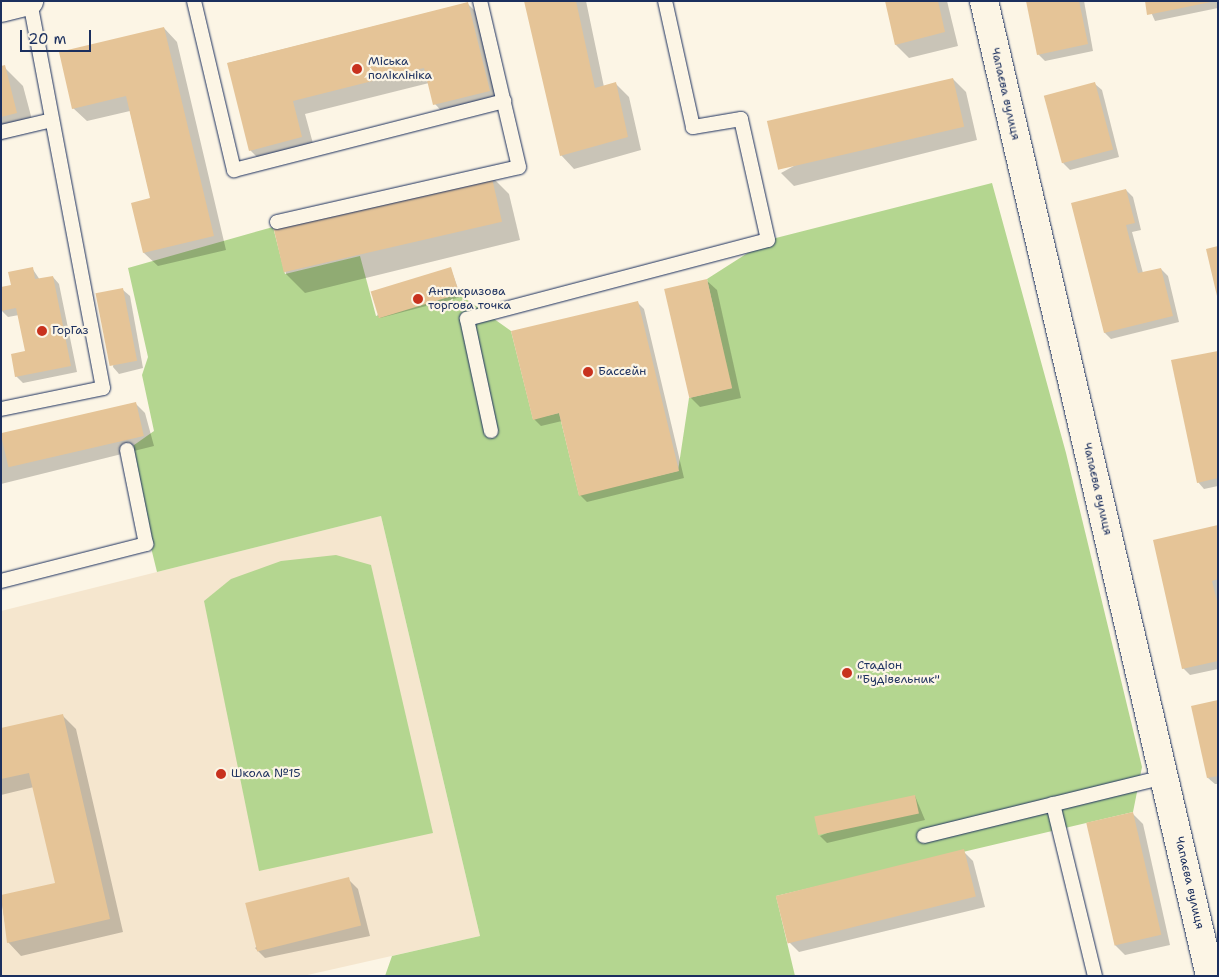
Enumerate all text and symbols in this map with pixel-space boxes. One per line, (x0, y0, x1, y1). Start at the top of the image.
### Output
scale bar (22, 20, 94, 52)
text: 20 m (28, 29, 67, 49)
street label: Чапаєва вулиця (987, 46, 1023, 142)
place label: Міська поліклініка (368, 55, 432, 83)
marker: Міська поліклініка (350, 62, 364, 76)
place label: Антикризова торгова точка (428, 285, 511, 313)
marker: Антикризова торгова точка (412, 293, 424, 305)
place label: ГорГаз (52, 324, 89, 338)
marker: ГорГаз (36, 325, 48, 337)
place label: Бассейн (598, 365, 646, 379)
marker: Бассейн (582, 366, 594, 378)
street label: Чапаєва вулиця (1079, 441, 1115, 537)
place label: Стадіон "Будівельник" (857, 659, 940, 687)
marker: Стадіон "Будівельник" (841, 667, 853, 679)
place label: Школа №15 (231, 767, 301, 781)
marker: Школа №15 (215, 768, 227, 780)
street label: Чапаєва вулиця (1171, 835, 1207, 931)

